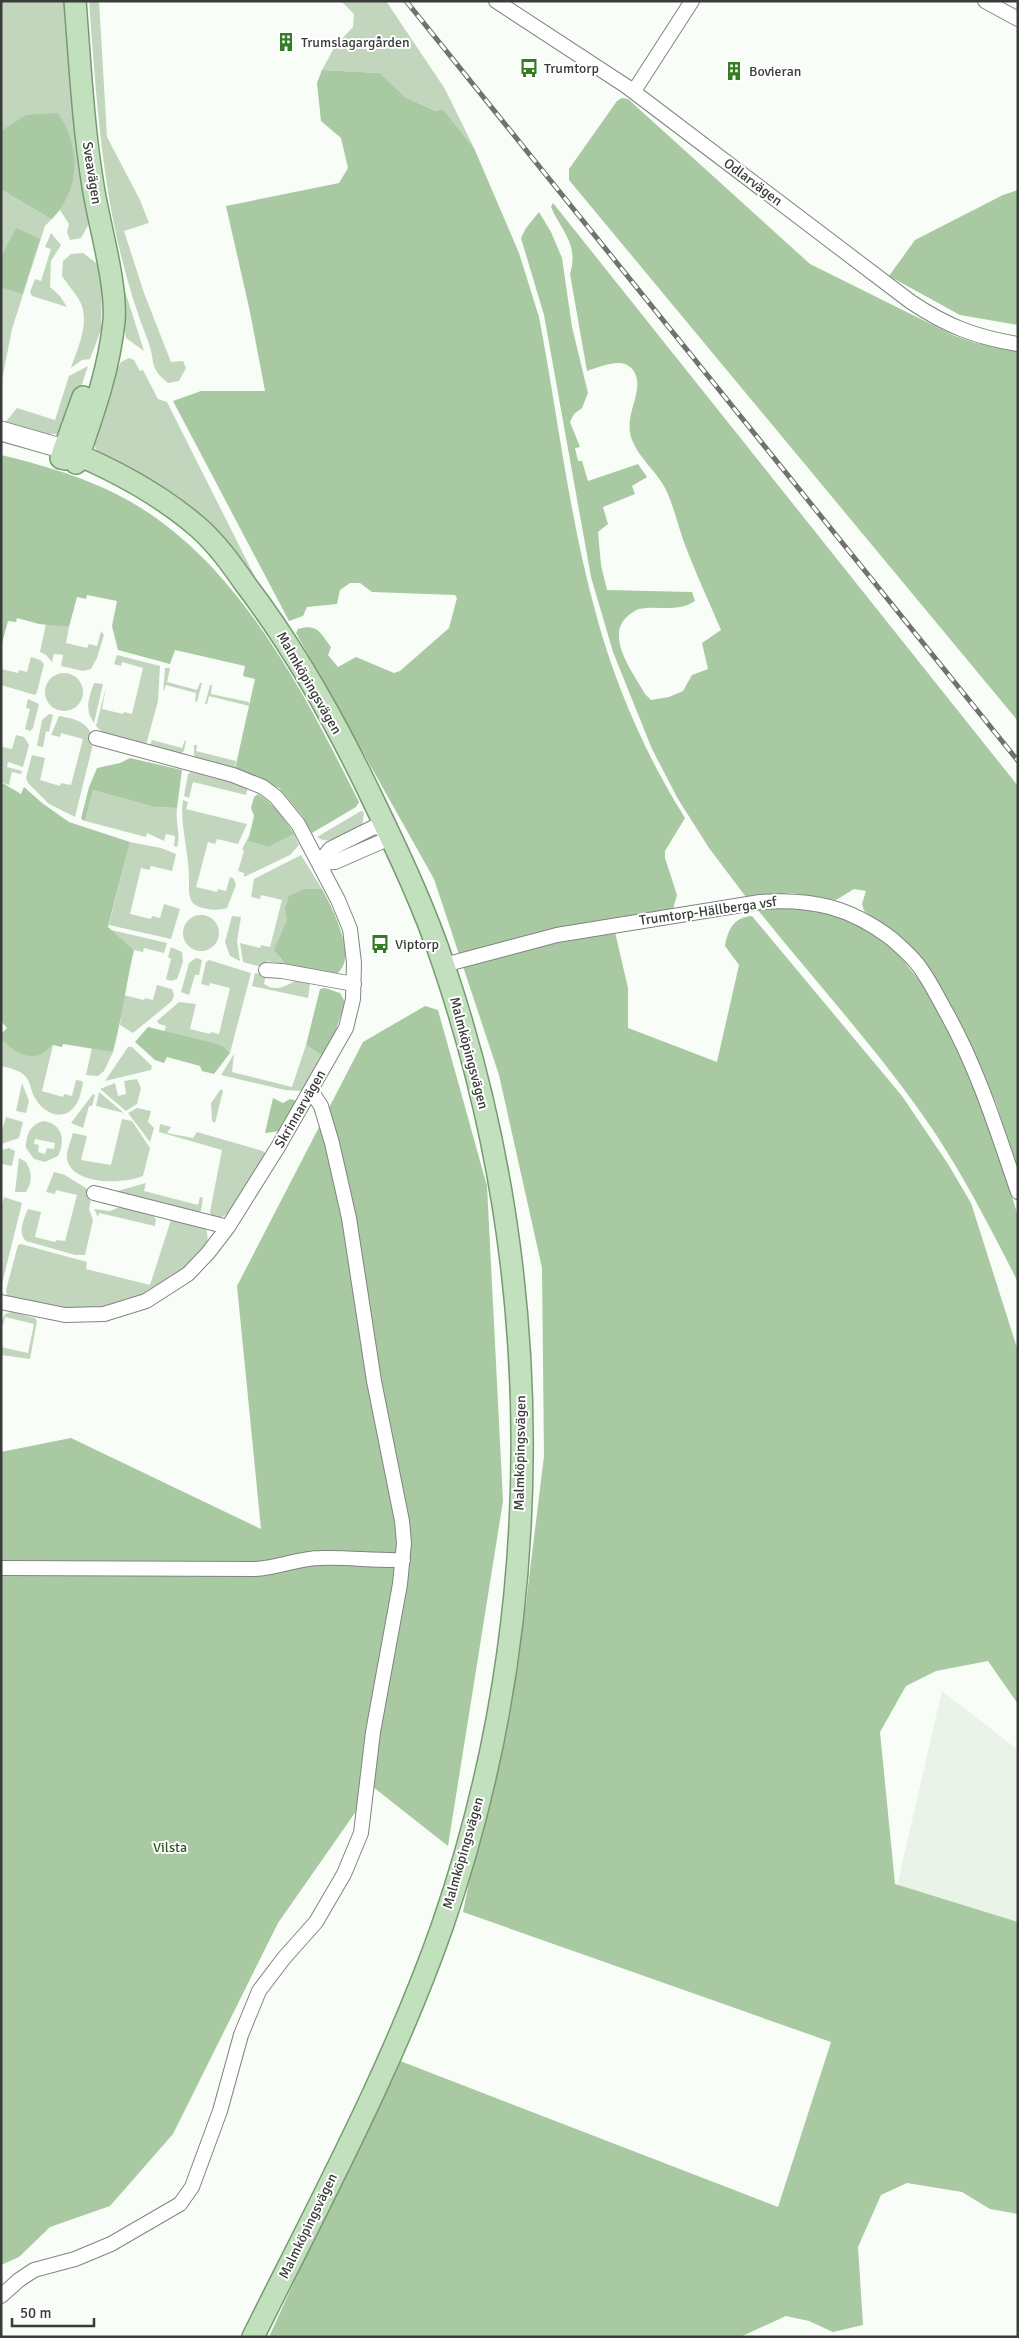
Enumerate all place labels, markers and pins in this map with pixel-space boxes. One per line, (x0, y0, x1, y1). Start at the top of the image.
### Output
building icon: Trumslagargården (275, 31, 297, 53)
place label: Trumslagargården (301, 34, 410, 51)
bus stop icon: Trumtorp (518, 57, 540, 79)
place label: Trumtorp (544, 60, 599, 77)
building icon: Bovieran (723, 60, 745, 82)
place label: Bovieran (749, 63, 801, 80)
bus stop icon: Viptorp (369, 933, 391, 955)
place label: Viptorp (395, 936, 439, 953)

